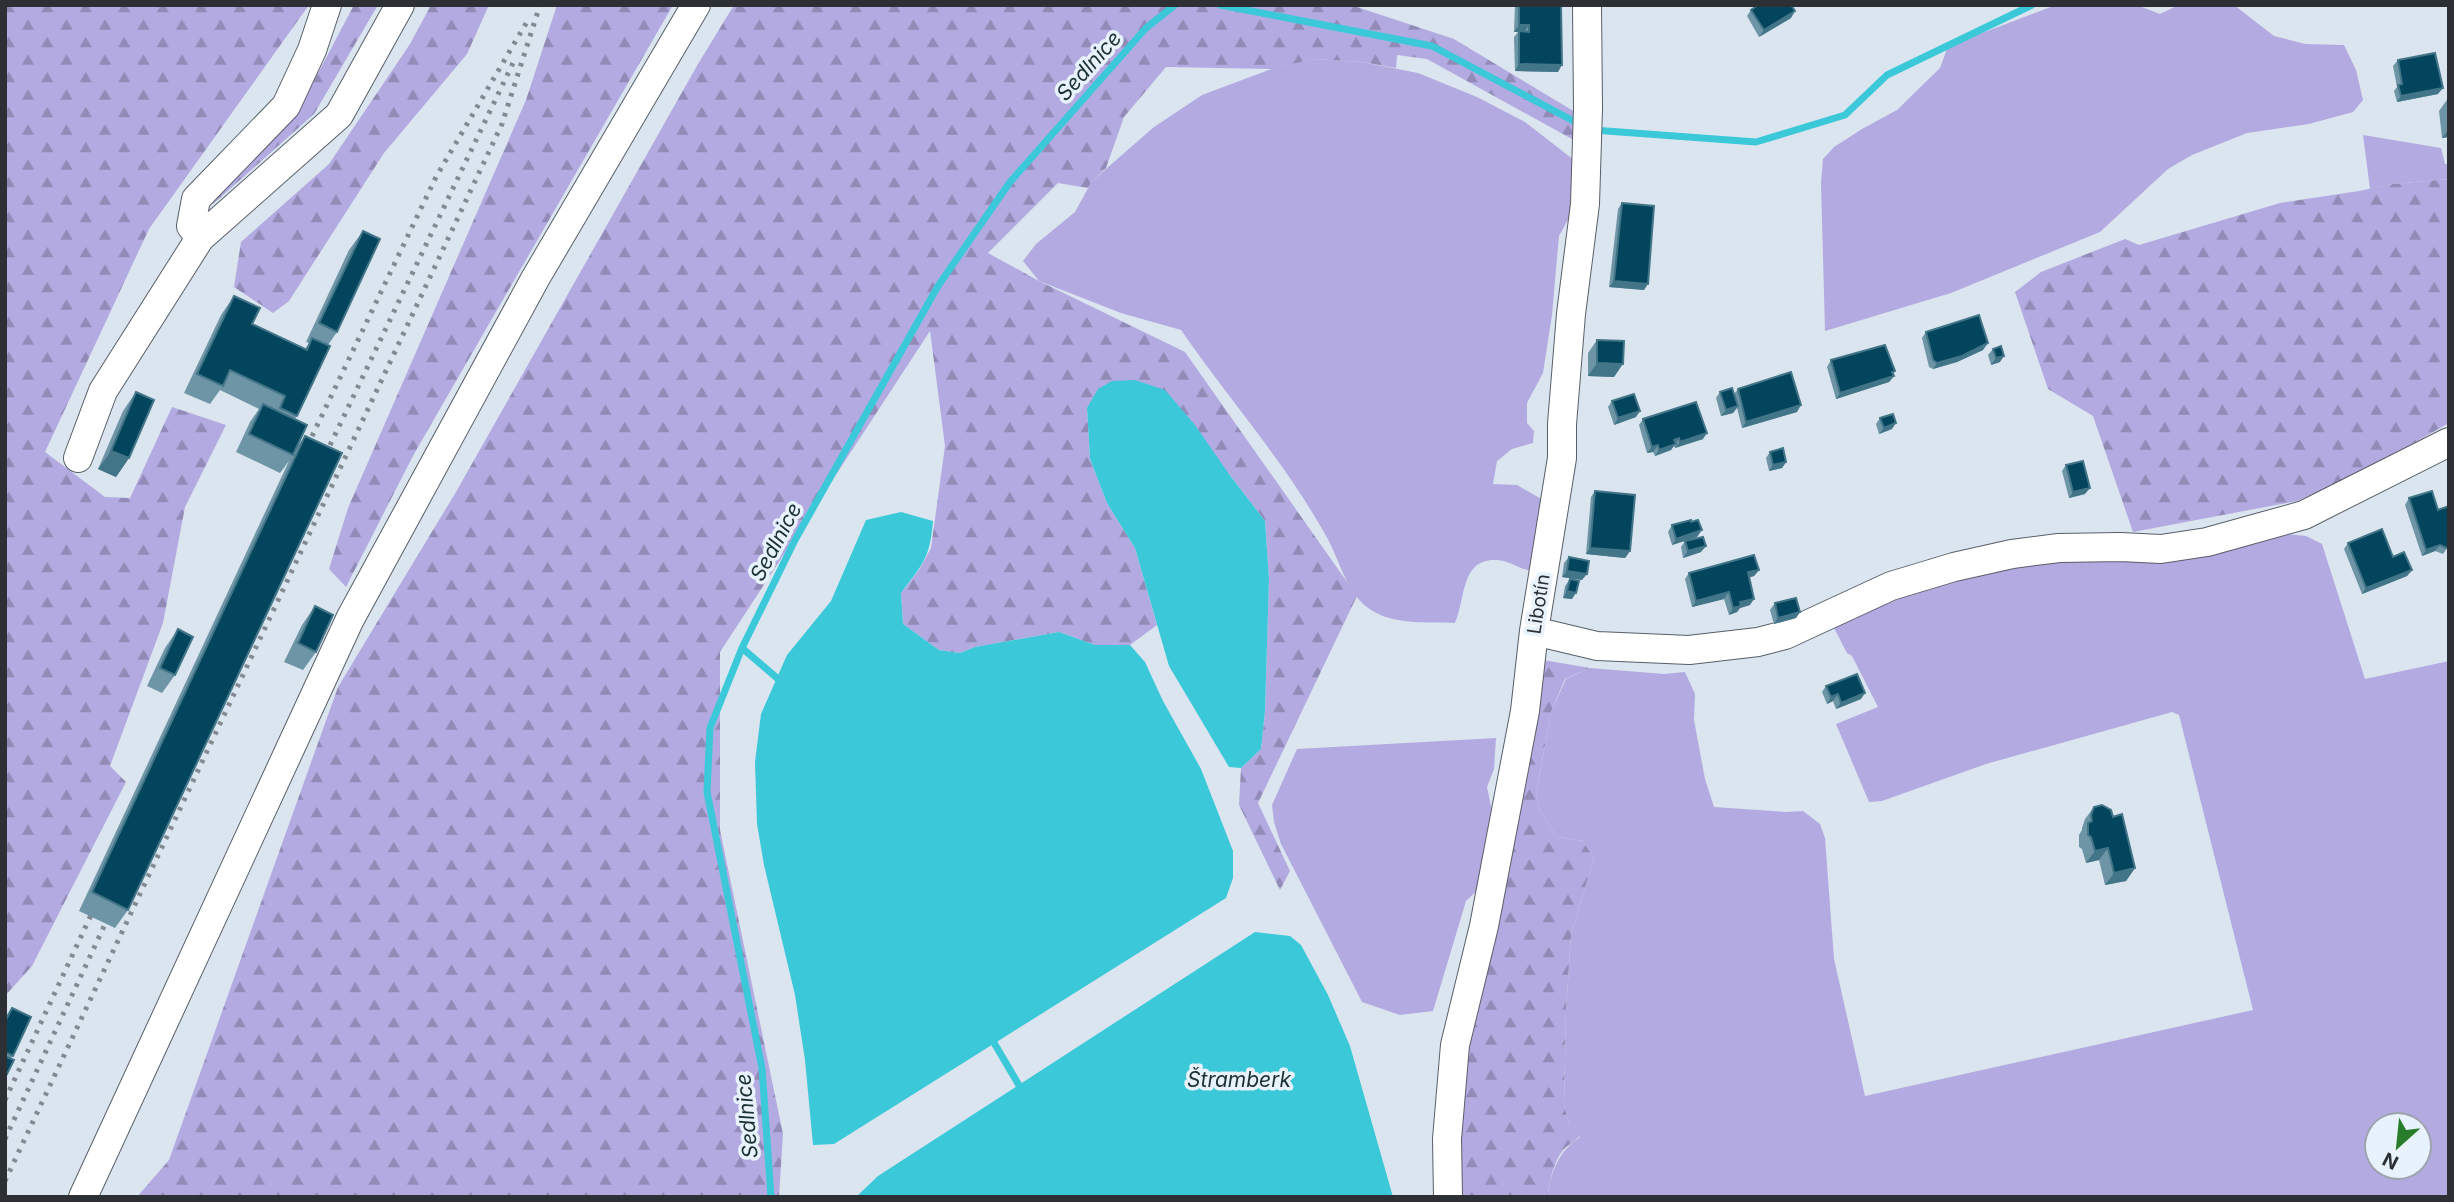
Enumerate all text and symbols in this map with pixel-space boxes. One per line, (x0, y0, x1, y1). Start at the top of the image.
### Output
water label: Sedlnice (1051, 26, 1126, 106)
water label: Sedlnice (745, 498, 807, 585)
street label: Libotín (1522, 572, 1555, 636)
water label: Štramberk (1187, 1066, 1291, 1092)
water label: Sedlnice (730, 1073, 763, 1160)
north arrow (2363, 1111, 2433, 1181)
text: N (2379, 1147, 2402, 1174)

